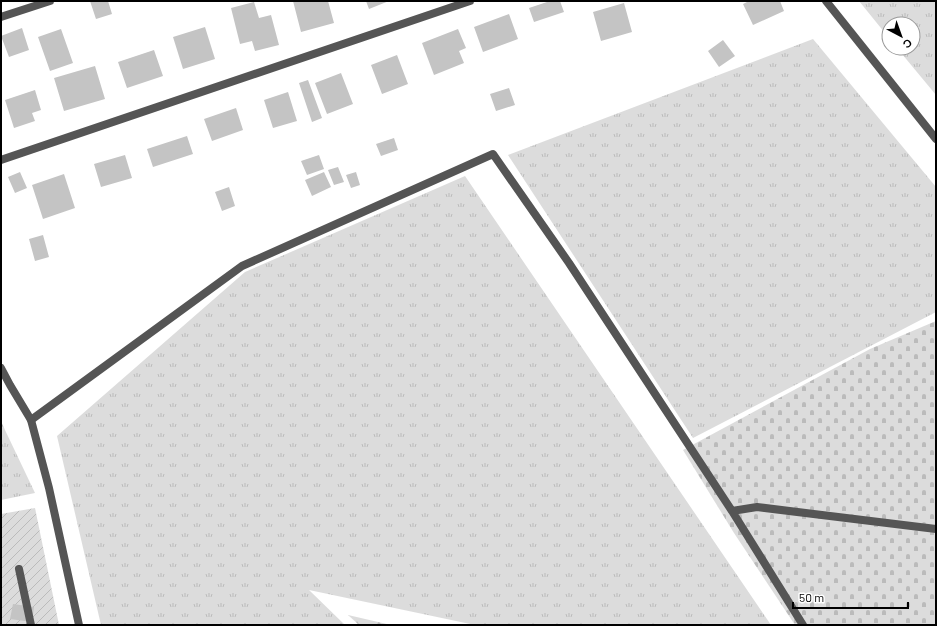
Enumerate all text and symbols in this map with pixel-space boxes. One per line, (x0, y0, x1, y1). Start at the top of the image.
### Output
north arrow (881, 16, 921, 56)
text: С (901, 36, 915, 51)
scale bar (793, 584, 908, 610)
text: 50 m (799, 590, 824, 604)

